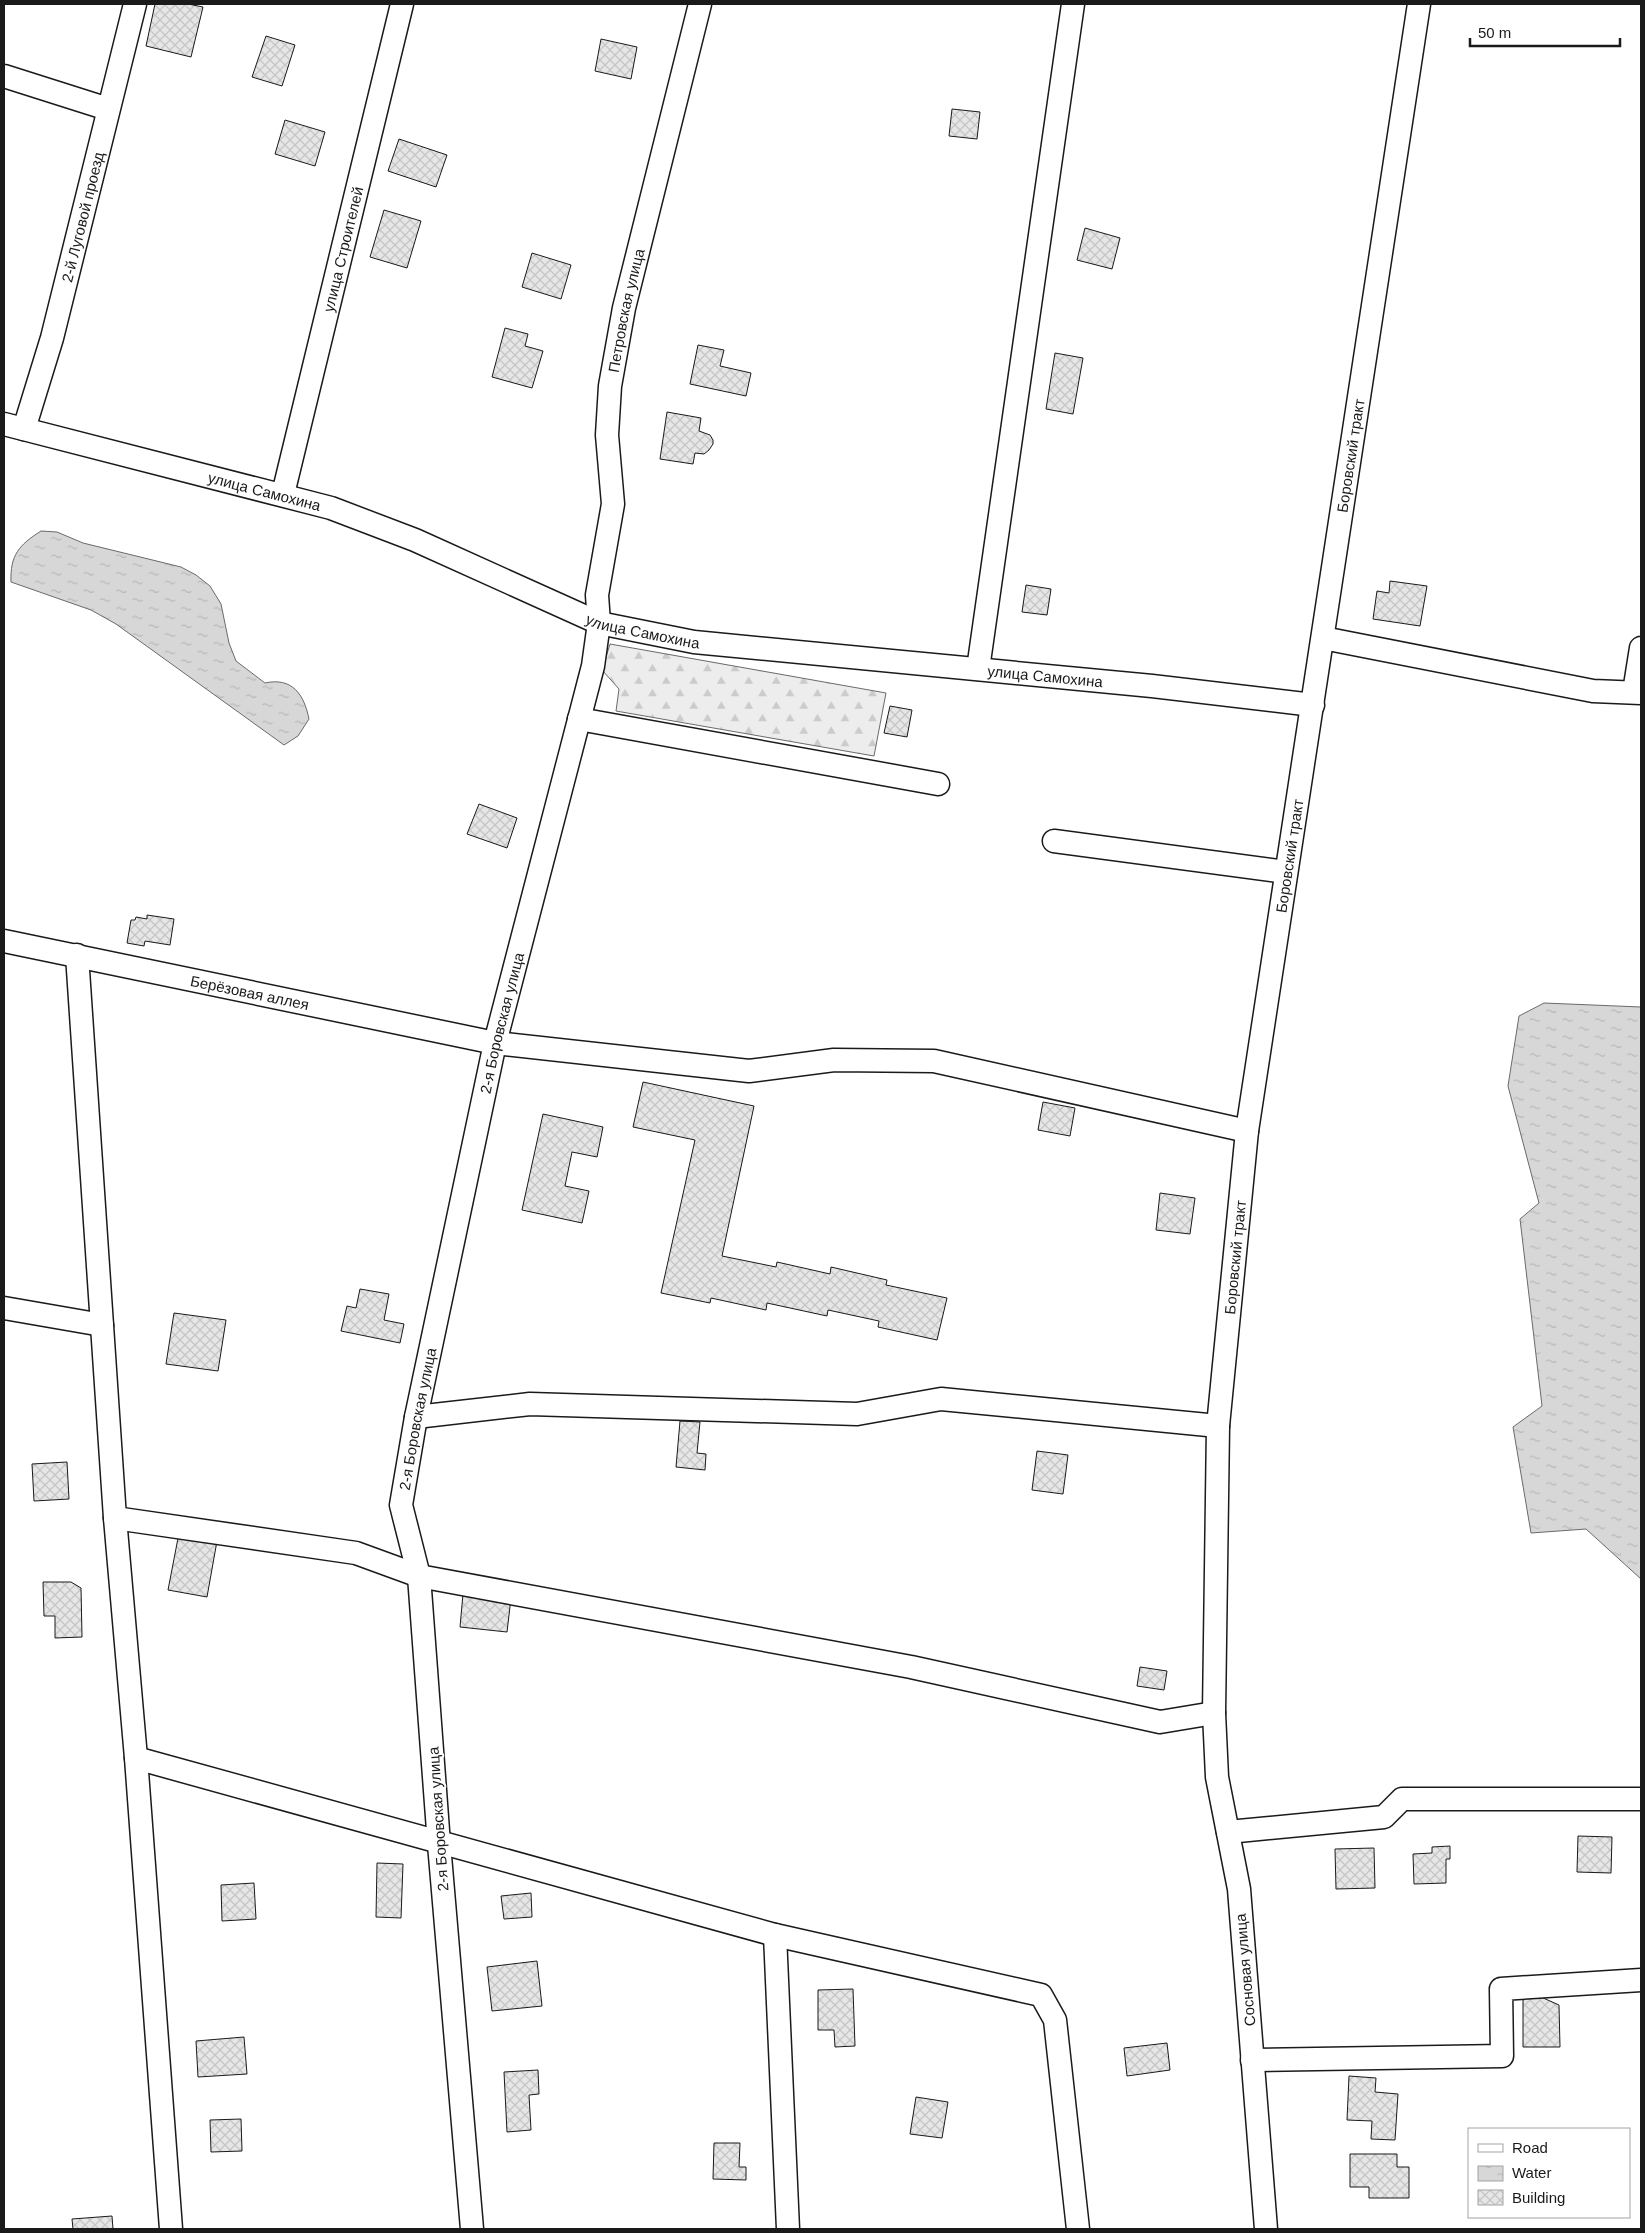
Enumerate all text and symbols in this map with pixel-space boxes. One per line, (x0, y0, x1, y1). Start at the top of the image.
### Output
scale bar (1470, 15, 1620, 47)
text: 50 m (1478, 24, 1511, 41)
street label: 2-й Луговой проезд (58, 150, 107, 284)
street label: улица Строителей (319, 185, 366, 313)
street label: Петровская улица (604, 246, 647, 374)
street label: Боровский тракт (1333, 397, 1367, 514)
street label: улица Самохина (206, 468, 323, 514)
street label: улица Самохина (583, 610, 701, 651)
street label: улица Самохина (987, 662, 1104, 690)
street label: Боровский тракт (1272, 798, 1306, 914)
street label: 2-я Боровская улица (476, 950, 527, 1095)
street label: Берёзовая аллея (189, 971, 311, 1013)
street label: Боровский тракт (1221, 1199, 1249, 1315)
street label: 2-я Боровская улица (395, 1345, 439, 1491)
street label: 2-я Боровская улица (424, 1746, 452, 1892)
street label: Сосновая улица (1232, 1912, 1258, 2027)
legend (1468, 2128, 1630, 2218)
text: Road (1512, 2139, 1548, 2156)
text: Water (1512, 2164, 1551, 2181)
text: Building (1512, 2189, 1565, 2206)

